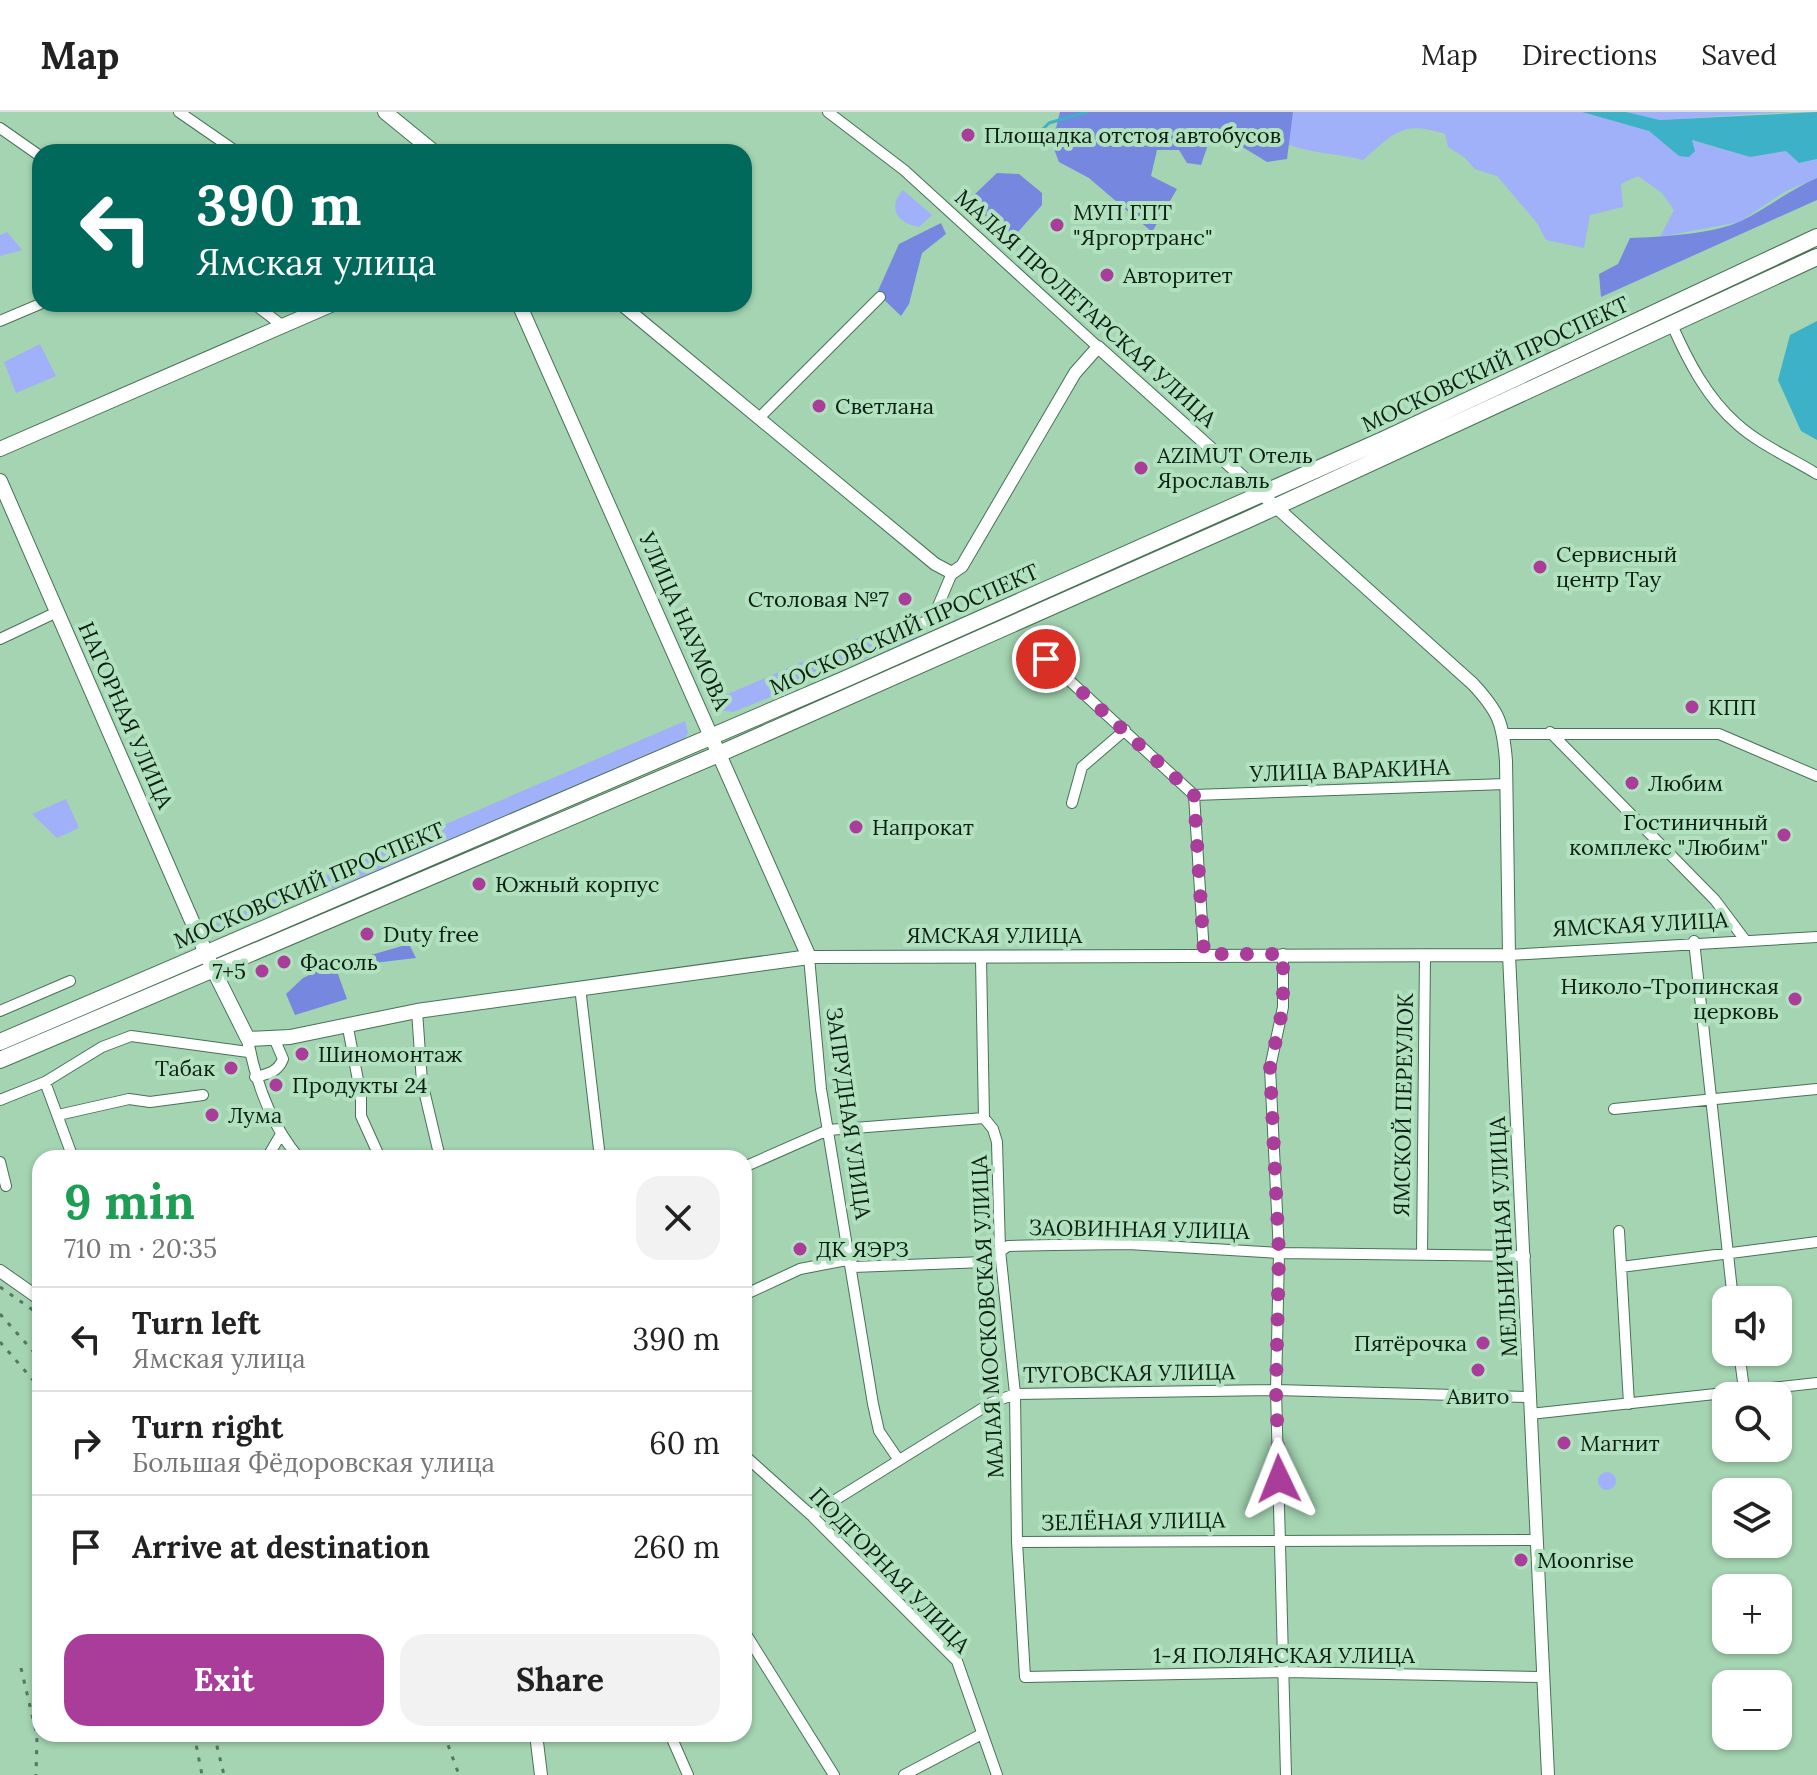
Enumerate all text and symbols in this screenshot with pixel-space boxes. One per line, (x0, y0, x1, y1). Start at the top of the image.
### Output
text: Map (40, 31, 119, 79)
text: Map (1421, 37, 1478, 73)
text: Directions (1522, 37, 1657, 73)
text: Saved (1701, 37, 1777, 73)
place label: Площадка отстоя автобусов (984, 121, 1281, 149)
marker: Площадка отстоя автобусов (959, 126, 977, 144)
text: 390 m (196, 169, 361, 240)
icon: left (64, 176, 168, 280)
street label: МАЛАЯ ПРОЛЕТАРСКАЯ УЛИЦА (949, 183, 1223, 434)
place label: МУП ГПТ "Яргортранс" (1073, 198, 1213, 251)
marker: МУП ГПТ "Яргортранс" (1048, 216, 1066, 234)
text: Ямская улица (196, 239, 436, 285)
place label: Авторитет (1122, 261, 1233, 289)
marker: Авторитет (1098, 266, 1116, 284)
street label: МОСКОВСКИЙ ПРОСПЕКТ (1357, 290, 1633, 438)
place label: Светлана (835, 392, 934, 420)
marker: Светлана (810, 397, 828, 415)
place label: AZIMUT Отель Ярославль (1156, 441, 1313, 494)
marker: AZIMUT Отель Ярославль (1132, 459, 1150, 477)
street label: УЛИЦА НАУМОВА (633, 527, 737, 715)
place label: Сервисный центр Тау (1556, 540, 1677, 593)
street label: МОСКОВСКИЙ ПРОСПЕКТ (765, 557, 1043, 701)
marker: Сервисный центр Тау (1531, 558, 1549, 576)
place label: Столовая №7 (748, 585, 889, 613)
marker: Столовая №7 (896, 590, 914, 608)
street label: НАГОРНАЯ УЛИЦА (72, 617, 180, 814)
pin (1012, 625, 1080, 693)
icon: arrive (1024, 637, 1068, 681)
place label: КПП (1708, 693, 1757, 721)
marker: КПП (1683, 698, 1701, 716)
street label: УЛИЦА ВАРАКИНА (1248, 752, 1452, 788)
place label: Любим (1648, 769, 1723, 797)
marker: Любим (1623, 774, 1641, 792)
place label: Гостиничный комплекс "Любим" (1569, 808, 1768, 861)
place label: Напрокат (872, 813, 974, 841)
street label: МОСКОВСКИЙ ПРОСПЕКТ (169, 815, 449, 955)
marker: Напрокат (847, 818, 865, 836)
marker: Гостиничный комплекс "Любим" (1775, 826, 1793, 844)
place label: Южный корпус (495, 870, 659, 898)
marker: Южный корпус (470, 875, 488, 893)
street label: ЯМСКАЯ УЛИЦА (1551, 905, 1730, 943)
place label: Duty free (383, 920, 479, 948)
street label: ЯМСКАЯ УЛИЦА (906, 921, 1083, 949)
marker: Duty free (358, 925, 376, 943)
place label: Фасоль (300, 948, 378, 976)
marker: Фасоль (275, 953, 293, 971)
place label: 7+5 (213, 957, 246, 985)
marker: 7+5 (253, 962, 271, 980)
place label: Николо-Тропинская церковь (1561, 972, 1779, 1025)
marker: Николо-Тропинская церковь (1786, 990, 1804, 1008)
street label: ЯМСКОЙ ПЕРЕУЛОК (1387, 993, 1419, 1217)
street label: ЗАПРУДНАЯ УЛИЦА (820, 1005, 878, 1222)
place label: Шиномонтаж (318, 1040, 462, 1068)
marker: Шиномонтаж (293, 1045, 311, 1063)
place label: Табак (155, 1054, 215, 1082)
marker: Табак (222, 1059, 240, 1077)
place label: Продукты 24 (292, 1071, 428, 1099)
marker: Продукты 24 (267, 1076, 285, 1094)
place label: Лума (228, 1101, 282, 1129)
marker: Лума (203, 1106, 221, 1124)
street label: МЕЛЬНИЧНАЯ УЛИЦА (1483, 1115, 1523, 1358)
street label: МАЛАЯ МОСКОВСКАЯ УЛИЦА (964, 1154, 1009, 1479)
text: 9 min (64, 1171, 195, 1232)
button: close (636, 1176, 720, 1260)
street label: ЗАОВИННАЯ УЛИЦА (1028, 1213, 1251, 1245)
text: 710 m · 20:35 (64, 1232, 217, 1265)
place label: ДК ЯЭРЗ (816, 1235, 909, 1263)
marker: ДК ЯЭРЗ (791, 1240, 809, 1258)
map controls (1712, 1286, 1792, 1750)
button: sound (1712, 1286, 1792, 1366)
text: Turn left (132, 1304, 260, 1342)
icon: left (64, 1317, 108, 1361)
text: 390 m (633, 1320, 720, 1358)
place label: Пятёрочка (1354, 1329, 1467, 1357)
marker: Пятёрочка (1474, 1334, 1492, 1352)
text: Ямская улица (132, 1342, 306, 1375)
street label: ТУГОВСКАЯ УЛИЦА (1023, 1357, 1236, 1389)
marker: Авито (1469, 1361, 1487, 1379)
place label: Авито (1446, 1382, 1509, 1410)
button: search (1712, 1382, 1792, 1462)
text: Turn right (132, 1408, 283, 1446)
icon: right (64, 1421, 108, 1465)
text: 60 m (649, 1424, 720, 1462)
place label: Магнит (1580, 1429, 1660, 1457)
marker: Магнит (1555, 1434, 1573, 1452)
position arrow (1237, 1437, 1321, 1521)
text: Большая Фёдоровская улица (132, 1446, 495, 1479)
button: layers (1712, 1478, 1792, 1558)
street label: ПОДГОРНАЯ УЛИЦА (804, 1481, 977, 1660)
street label: ЗЕЛЁНАЯ УЛИЦА (1041, 1505, 1227, 1537)
icon: arrive (64, 1525, 108, 1569)
text: Arrive at destination (132, 1528, 430, 1566)
text: 260 m (633, 1528, 720, 1566)
place label: Moonrise (1537, 1546, 1634, 1574)
marker: Moonrise (1512, 1551, 1530, 1569)
button: + (1712, 1574, 1792, 1654)
button: Exit (64, 1634, 384, 1726)
button: Share (400, 1634, 720, 1726)
street label: 1-Я ПОЛЯНСКАЯ УЛИЦА (1153, 1641, 1416, 1669)
button: − (1712, 1670, 1792, 1750)

